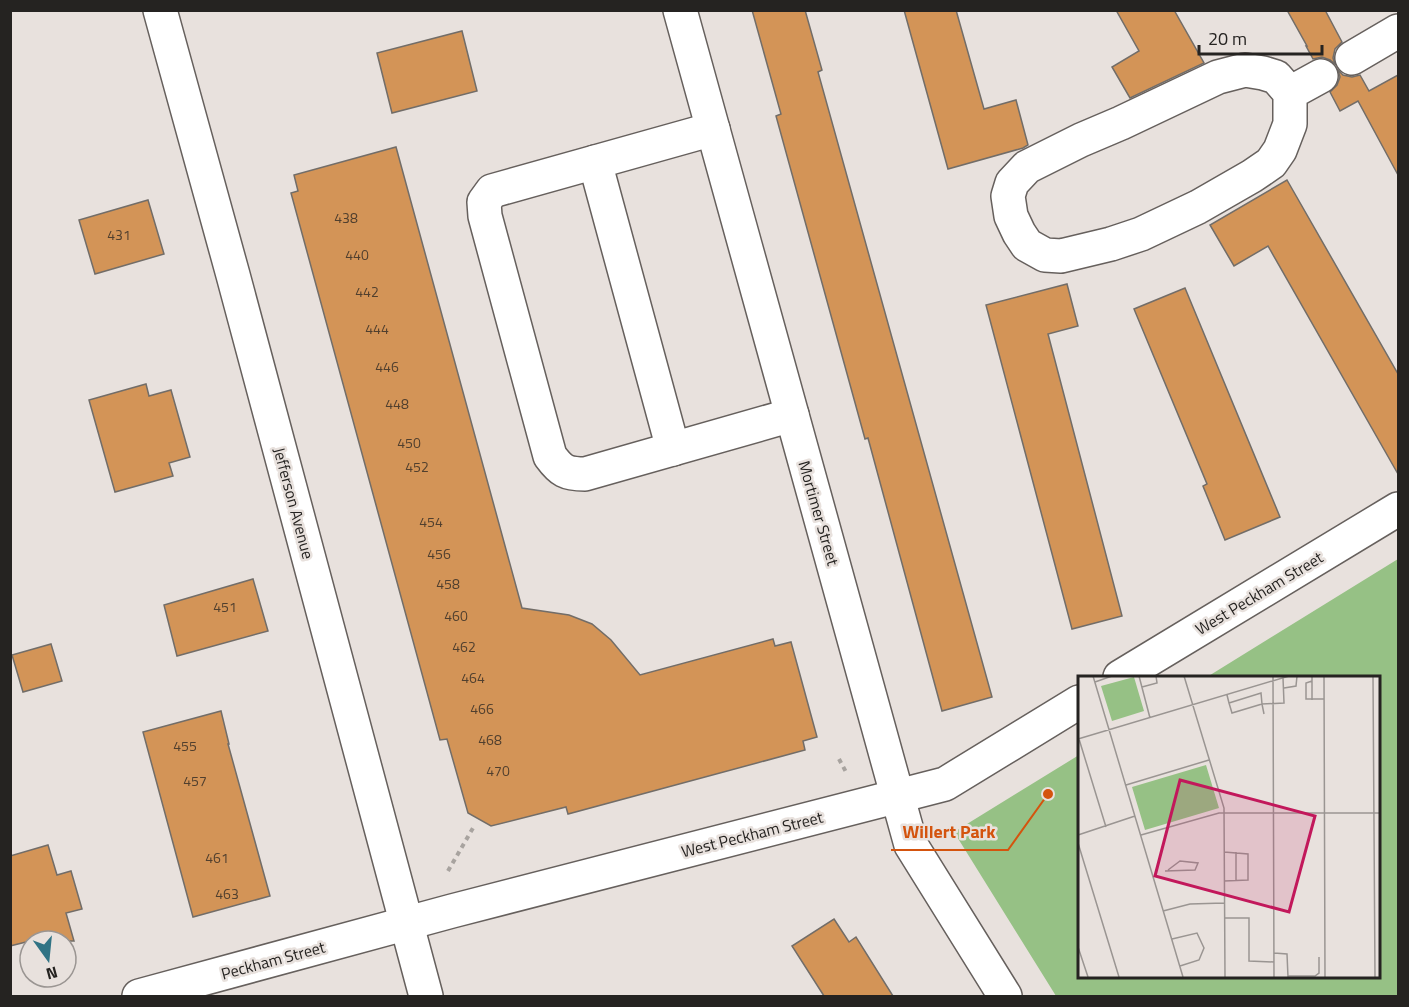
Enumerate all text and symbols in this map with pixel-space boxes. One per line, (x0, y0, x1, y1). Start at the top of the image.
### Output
scale bar (1199, 18, 1322, 56)
text: 20 m (1208, 25, 1247, 52)
house number: 438 (334, 207, 358, 228)
house number: 431 (107, 224, 131, 245)
house number: 440 (345, 244, 369, 265)
house number: 442 (355, 281, 379, 302)
house number: 444 (365, 318, 389, 339)
house number: 446 (375, 356, 399, 377)
house number: 448 (385, 393, 409, 414)
house number: 450 (397, 432, 421, 453)
street label: Jefferson Avenue (268, 444, 320, 562)
house number: 452 (405, 456, 429, 477)
street label: Mortimer Street (793, 458, 846, 569)
house number: 454 (419, 511, 443, 532)
house number: 456 (427, 543, 451, 564)
street label: West Peckham Street (1190, 545, 1328, 641)
house number: 458 (436, 573, 460, 594)
house number: 451 (213, 596, 237, 617)
house number: 460 (444, 605, 468, 626)
house number: 462 (452, 636, 476, 657)
house number: 464 (461, 667, 485, 688)
inset map (1078, 676, 1379, 977)
house number: 466 (470, 698, 494, 719)
house number: 468 (478, 729, 502, 750)
house number: 455 (173, 735, 197, 756)
house number: 470 (486, 760, 510, 781)
house number: 457 (183, 770, 207, 791)
street label: West Peckham Street (679, 805, 826, 863)
callout: Willert Park (891, 814, 1008, 850)
text: Willert Park (902, 818, 996, 845)
house number: 461 (205, 847, 229, 868)
house number: 463 (215, 883, 239, 904)
north arrow (18, 929, 78, 989)
street label: Peckham Street (218, 934, 328, 985)
text: N (43, 960, 60, 987)

